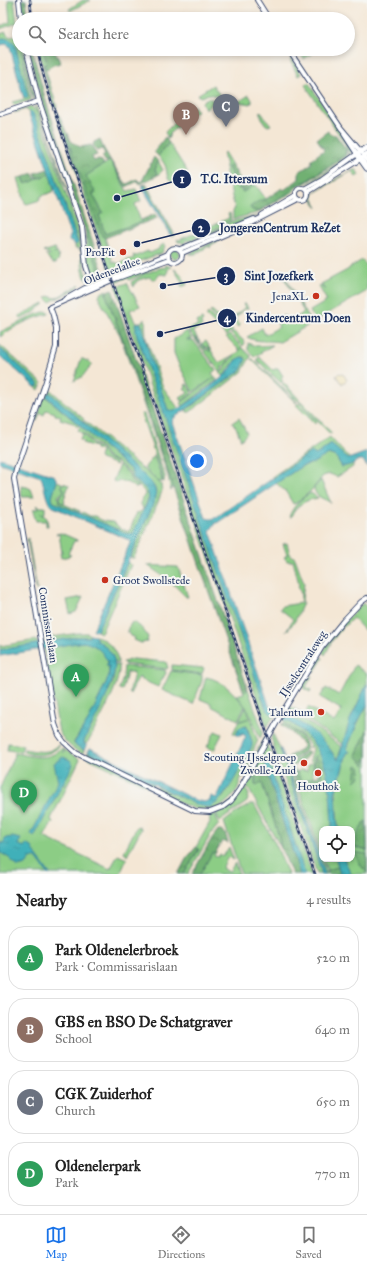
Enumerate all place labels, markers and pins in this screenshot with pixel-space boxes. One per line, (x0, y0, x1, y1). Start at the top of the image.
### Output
pin: C (213, 94, 239, 127)
pin: B (173, 102, 199, 135)
callout: T.C. Ittersum (172, 167, 275, 191)
callout: JongerenCentrum ReZet (191, 216, 348, 240)
place label: ProFit (85, 246, 115, 259)
marker: ProFit (118, 247, 128, 257)
callout: Sint Jozefkerk (216, 264, 322, 288)
place label: JenaXL (271, 290, 308, 304)
marker: JenaXL (311, 291, 321, 301)
callout: Kindercentrum Doen (217, 306, 358, 330)
place label: Groot Swollstede (113, 574, 191, 587)
marker: Groot Swollstede (100, 575, 110, 585)
pin: A (63, 664, 89, 697)
place label: Talentum (269, 706, 314, 719)
marker: Talentum (316, 707, 326, 717)
place label: Scouting IJsselgroep Zwolle-Zuid (204, 751, 296, 777)
marker: Scouting IJsselgroep Zwolle-Zuid (299, 758, 309, 768)
marker: Houthok (313, 768, 323, 778)
pin: D (11, 780, 37, 813)
place label: Houthok (297, 780, 340, 793)

